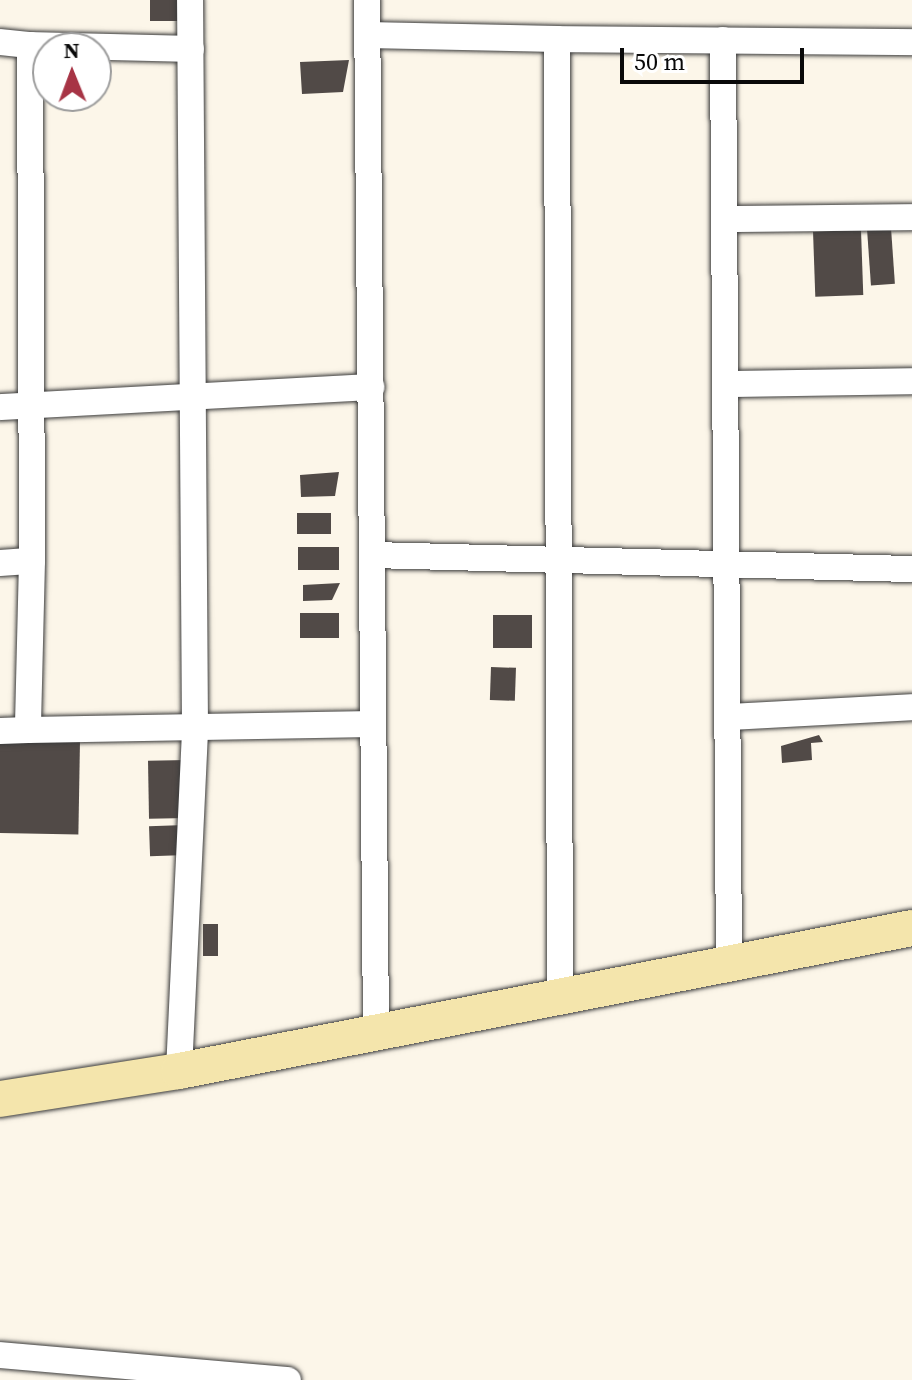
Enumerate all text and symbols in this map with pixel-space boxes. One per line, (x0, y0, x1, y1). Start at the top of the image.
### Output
north arrow (32, 32, 112, 112)
scale bar (624, 32, 808, 82)
text: N (63, 35, 80, 65)
text: 50 m (634, 45, 685, 78)

